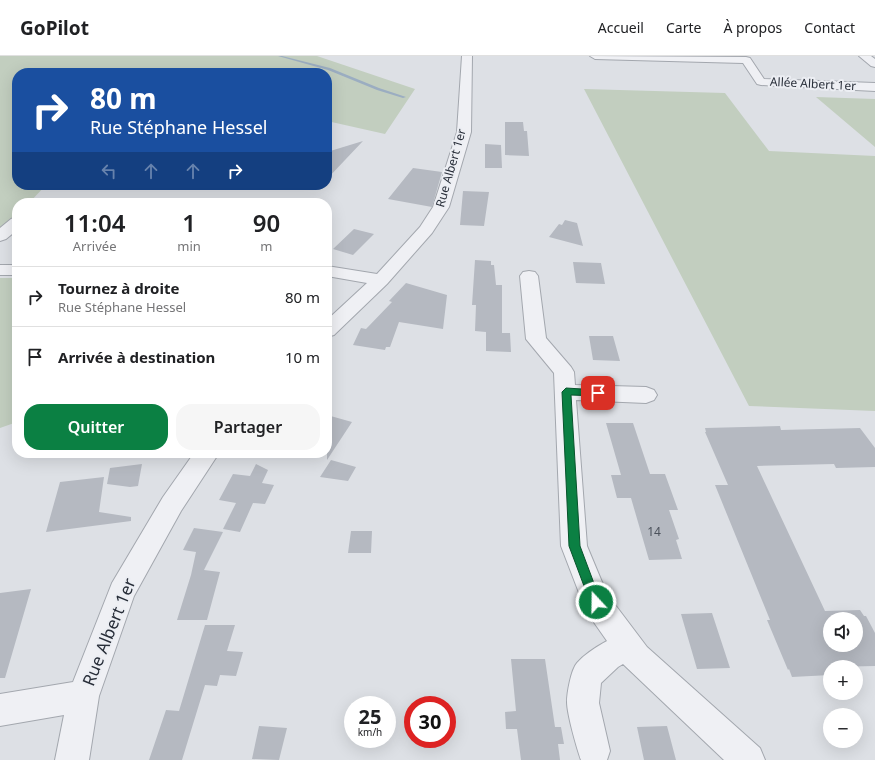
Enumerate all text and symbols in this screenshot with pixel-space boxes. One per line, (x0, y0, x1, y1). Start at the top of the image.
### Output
text: GoPilot (20, 15, 89, 41)
text: Accueil (598, 18, 644, 37)
text: Carte (666, 18, 701, 37)
text: À propos (723, 18, 782, 37)
text: Contact (804, 18, 855, 37)
street label: Allée Albert 1er (769, 73, 857, 94)
text: 80 m (90, 79, 157, 117)
icon: right (24, 84, 76, 136)
text: Rue Stéphane Hessel (90, 115, 267, 139)
street label: Rue Albert 1er (431, 127, 470, 209)
icon: left (98, 160, 120, 182)
icon: ahead (140, 160, 162, 182)
icon: ahead (182, 160, 204, 182)
icon: right (224, 160, 246, 182)
text: 11:04 (64, 206, 125, 239)
text: 1 (182, 206, 196, 239)
text: 90 (253, 206, 280, 239)
text: Arrivée (73, 237, 116, 255)
text: min (177, 237, 201, 255)
text: m (260, 237, 272, 255)
text: Tournez à droite (58, 278, 179, 298)
icon: right (24, 286, 46, 308)
text: 80 m (285, 287, 320, 307)
text: Rue Stéphane Hessel (58, 298, 186, 316)
icon: arrive (24, 346, 46, 368)
text: Arrivée à destination (58, 347, 215, 367)
text: 10 m (285, 347, 320, 367)
pin (581, 376, 615, 410)
icon: arrive (587, 382, 609, 404)
button: Quitter (24, 404, 168, 450)
button: Partager (176, 404, 320, 450)
house number: 14 (647, 523, 661, 540)
street label: Rue Albert 1er (76, 575, 141, 689)
position arrow (575, 581, 617, 623)
map controls (823, 612, 863, 748)
button: sound (823, 612, 863, 652)
button: + (823, 660, 863, 700)
speed limit sign: 30 (404, 696, 456, 748)
text: 25 (359, 703, 381, 730)
button: − (823, 708, 863, 748)
text: km/h (358, 725, 382, 739)

